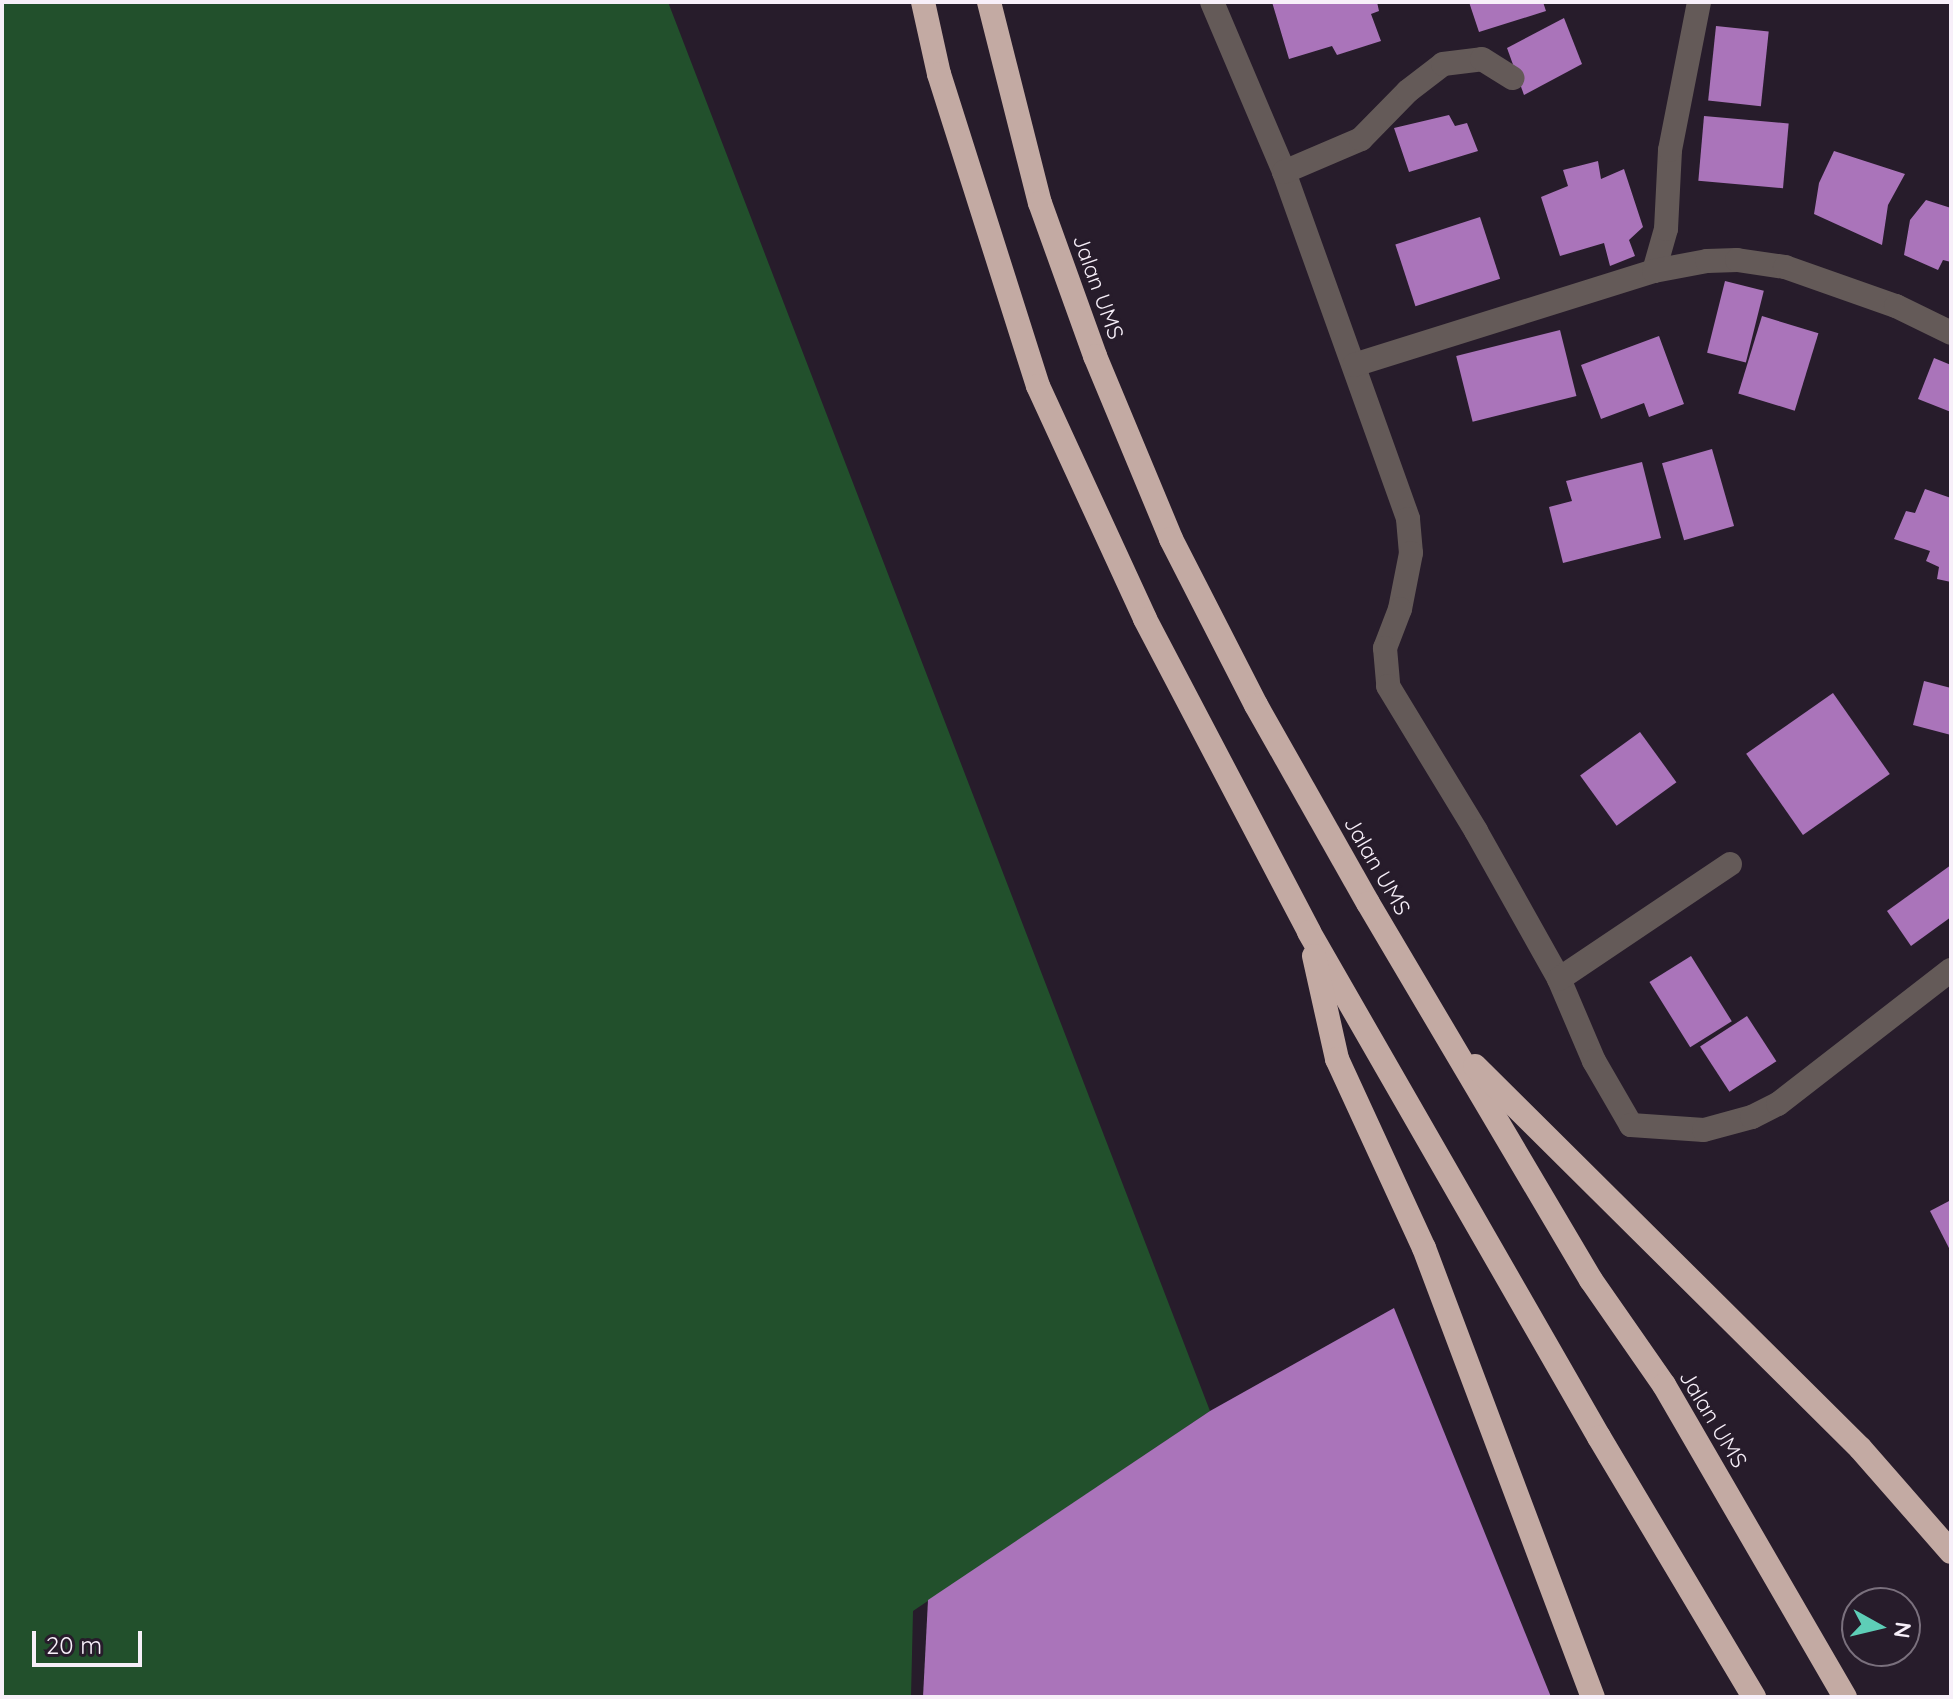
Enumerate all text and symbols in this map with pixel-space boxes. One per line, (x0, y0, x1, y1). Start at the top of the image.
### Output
street label: Jalan UMS (1067, 231, 1129, 343)
street label: Jalan UMS (1338, 812, 1416, 920)
street label: Jalan UMS (1674, 1365, 1752, 1473)
north arrow (1841, 1587, 1921, 1667)
scale bar (36, 1615, 146, 1665)
text: N (1888, 1620, 1918, 1640)
text: 20 m (46, 1630, 102, 1660)

